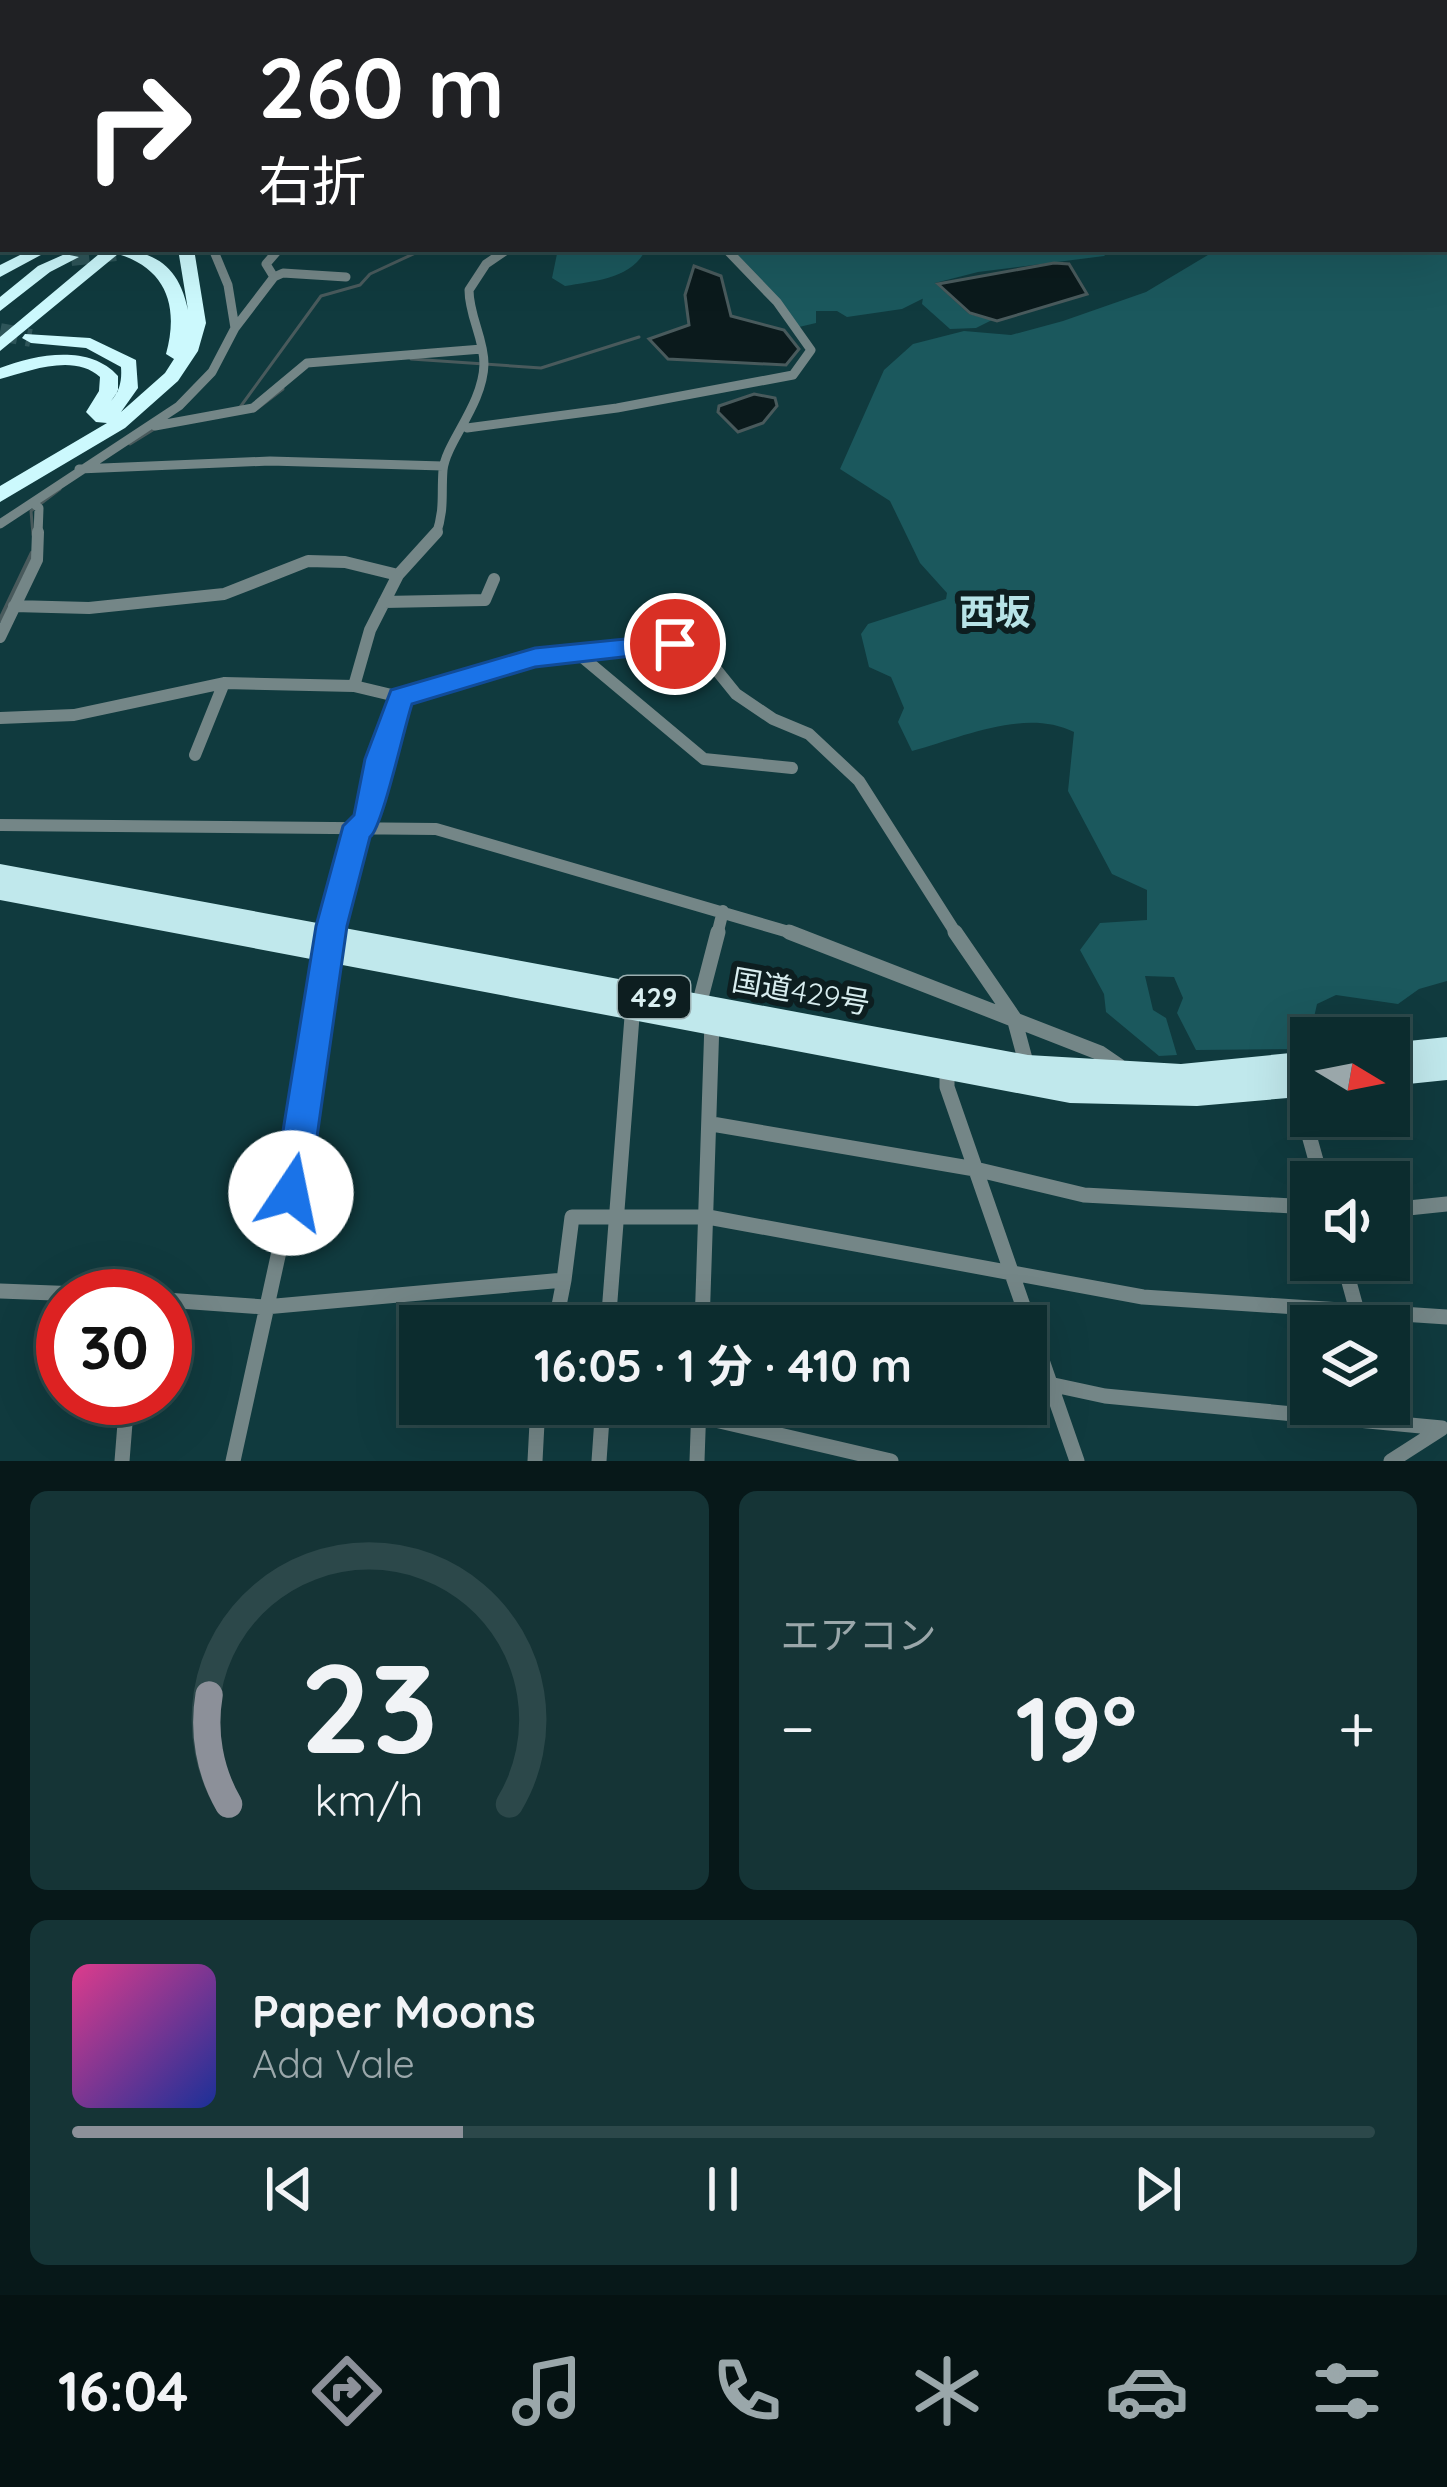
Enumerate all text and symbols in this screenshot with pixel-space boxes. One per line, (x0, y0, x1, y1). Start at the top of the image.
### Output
text: 260 m (258, 34, 505, 139)
icon: right (60, 48, 216, 204)
text: 右折 (258, 147, 366, 215)
district label: 西坂 (959, 589, 1031, 634)
pin (624, 593, 726, 695)
icon: arrive (642, 611, 708, 677)
street label: 国道429号 (729, 960, 873, 1022)
road number: 429 (618, 976, 690, 1018)
north arrow (1290, 1017, 1410, 1137)
map controls (1290, 1017, 1410, 1425)
position arrow (228, 1130, 354, 1256)
button: sound (1290, 1161, 1410, 1281)
speed limit sign: 30 (36, 1269, 192, 1425)
button: layers (1290, 1305, 1410, 1425)
text: 16:05 · 1 分 · 410 m (534, 1337, 912, 1393)
text: エアコン (781, 1610, 937, 1659)
text: 23 (300, 1628, 438, 1784)
text: 19° (1016, 1671, 1137, 1784)
text: − (781, 1686, 815, 1769)
text: + (1338, 1686, 1375, 1769)
text: km/h (315, 1772, 424, 1826)
text: Paper Moons (252, 1983, 536, 2039)
text: Ada Vale (252, 2039, 415, 2088)
icon: previous (256, 2156, 322, 2222)
icon: pause (690, 2156, 756, 2222)
icon: next (1125, 2156, 1191, 2222)
icon: directions (305, 2349, 389, 2433)
icon: music (505, 2349, 589, 2433)
icon: phone (705, 2349, 789, 2433)
icon: climate (905, 2349, 989, 2433)
icon: car (1105, 2349, 1189, 2433)
icon: filters (1305, 2349, 1389, 2433)
text: 16:04 (58, 2357, 189, 2425)

